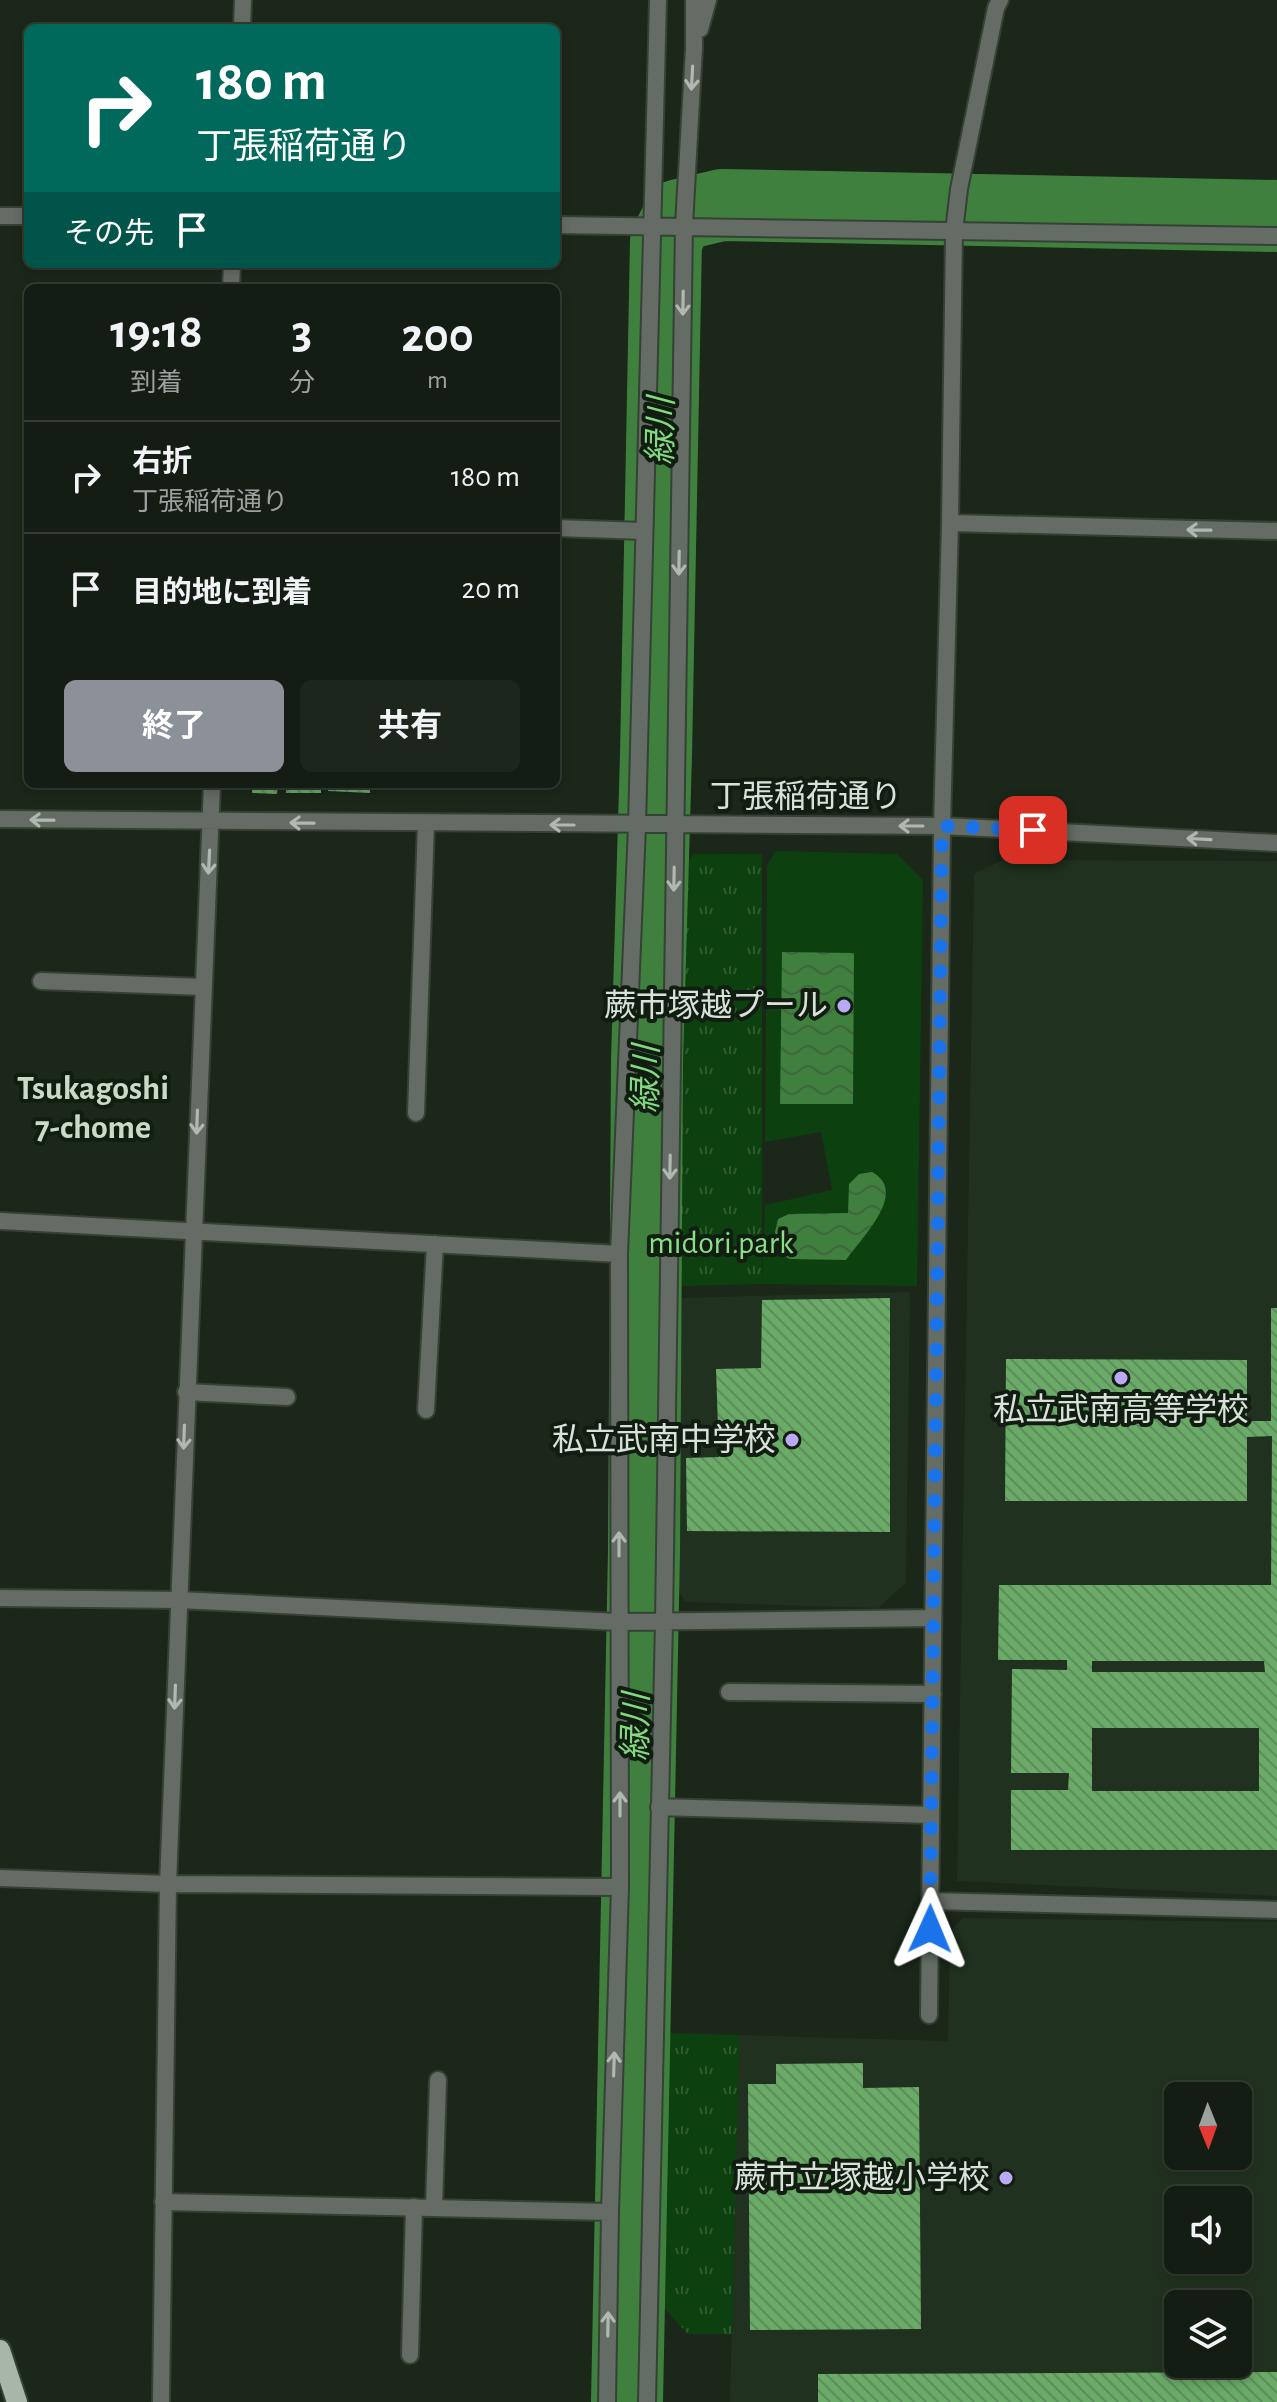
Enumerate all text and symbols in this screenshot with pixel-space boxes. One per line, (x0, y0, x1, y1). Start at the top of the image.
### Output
text: 180 m (196, 54, 327, 110)
icon: right (64, 56, 168, 160)
one-way arrow (684, 64, 699, 91)
text: 丁張稲荷通り (196, 129, 412, 165)
icon: arrive (170, 208, 214, 252)
text: その先 (64, 219, 154, 249)
one-way arrow (676, 289, 691, 316)
text: 19:18 (110, 309, 203, 357)
text: 3 (292, 309, 312, 357)
text: 200 (401, 313, 474, 361)
text: m (427, 367, 448, 393)
text: 到着 (130, 370, 182, 396)
text: 分 (289, 370, 315, 396)
water label: 緑川 (642, 394, 680, 465)
text: 右折 (132, 447, 192, 477)
icon: right (64, 455, 108, 499)
text: 180 m (451, 462, 520, 492)
text: 丁張稲荷通り (132, 489, 288, 515)
one-way arrow (1186, 522, 1213, 537)
one-way arrow (671, 549, 687, 576)
icon: arrive (64, 567, 108, 611)
text: 20 m (462, 574, 520, 604)
text: 目的地に到着 (132, 578, 312, 608)
button: 終了 (64, 680, 284, 772)
button: 共有 (300, 680, 520, 772)
street label: 丁張稲荷通り (710, 780, 902, 813)
pin (999, 796, 1067, 864)
icon: arrive (1011, 808, 1055, 852)
one-way arrow (29, 812, 56, 828)
one-way arrow (289, 815, 316, 830)
one-way arrow (549, 817, 576, 833)
one-way arrow (898, 818, 925, 834)
one-way arrow (1186, 831, 1213, 846)
one-way arrow (201, 848, 216, 875)
one-way arrow (666, 865, 682, 892)
place label: 蕨市塚越プール (604, 988, 828, 1022)
marker: 蕨市塚越プール (835, 997, 853, 1015)
water label: 緑川 (627, 1042, 665, 1113)
district label: Tsukagoshi 7-chome (17, 1072, 169, 1145)
one-way arrow (190, 1108, 205, 1135)
one-way arrow (662, 1153, 678, 1180)
park label: midori.park (648, 1227, 794, 1259)
marker: 私立武南高等学校 (1112, 1369, 1130, 1387)
place label: 私立武南高等学校 (993, 1392, 1249, 1426)
place label: 私立武南中学校 (552, 1422, 776, 1456)
one-way arrow (177, 1423, 192, 1450)
marker: 私立武南中学校 (783, 1431, 801, 1449)
one-way arrow (611, 1531, 627, 1558)
one-way arrow (167, 1683, 182, 1710)
water label: 緑川 (617, 1690, 655, 1761)
one-way arrow (612, 1791, 628, 1818)
position arrow (888, 1887, 972, 1971)
one-way arrow (607, 2051, 622, 2078)
north arrow (1164, 2082, 1252, 2170)
map controls (1164, 2082, 1252, 2378)
place label: 蕨市立塚越小学校 (734, 2160, 990, 2194)
marker: 蕨市立塚越小学校 (997, 2169, 1015, 2187)
button: sound (1164, 2186, 1252, 2274)
button: layers (1164, 2290, 1252, 2378)
one-way arrow (600, 2311, 616, 2338)

